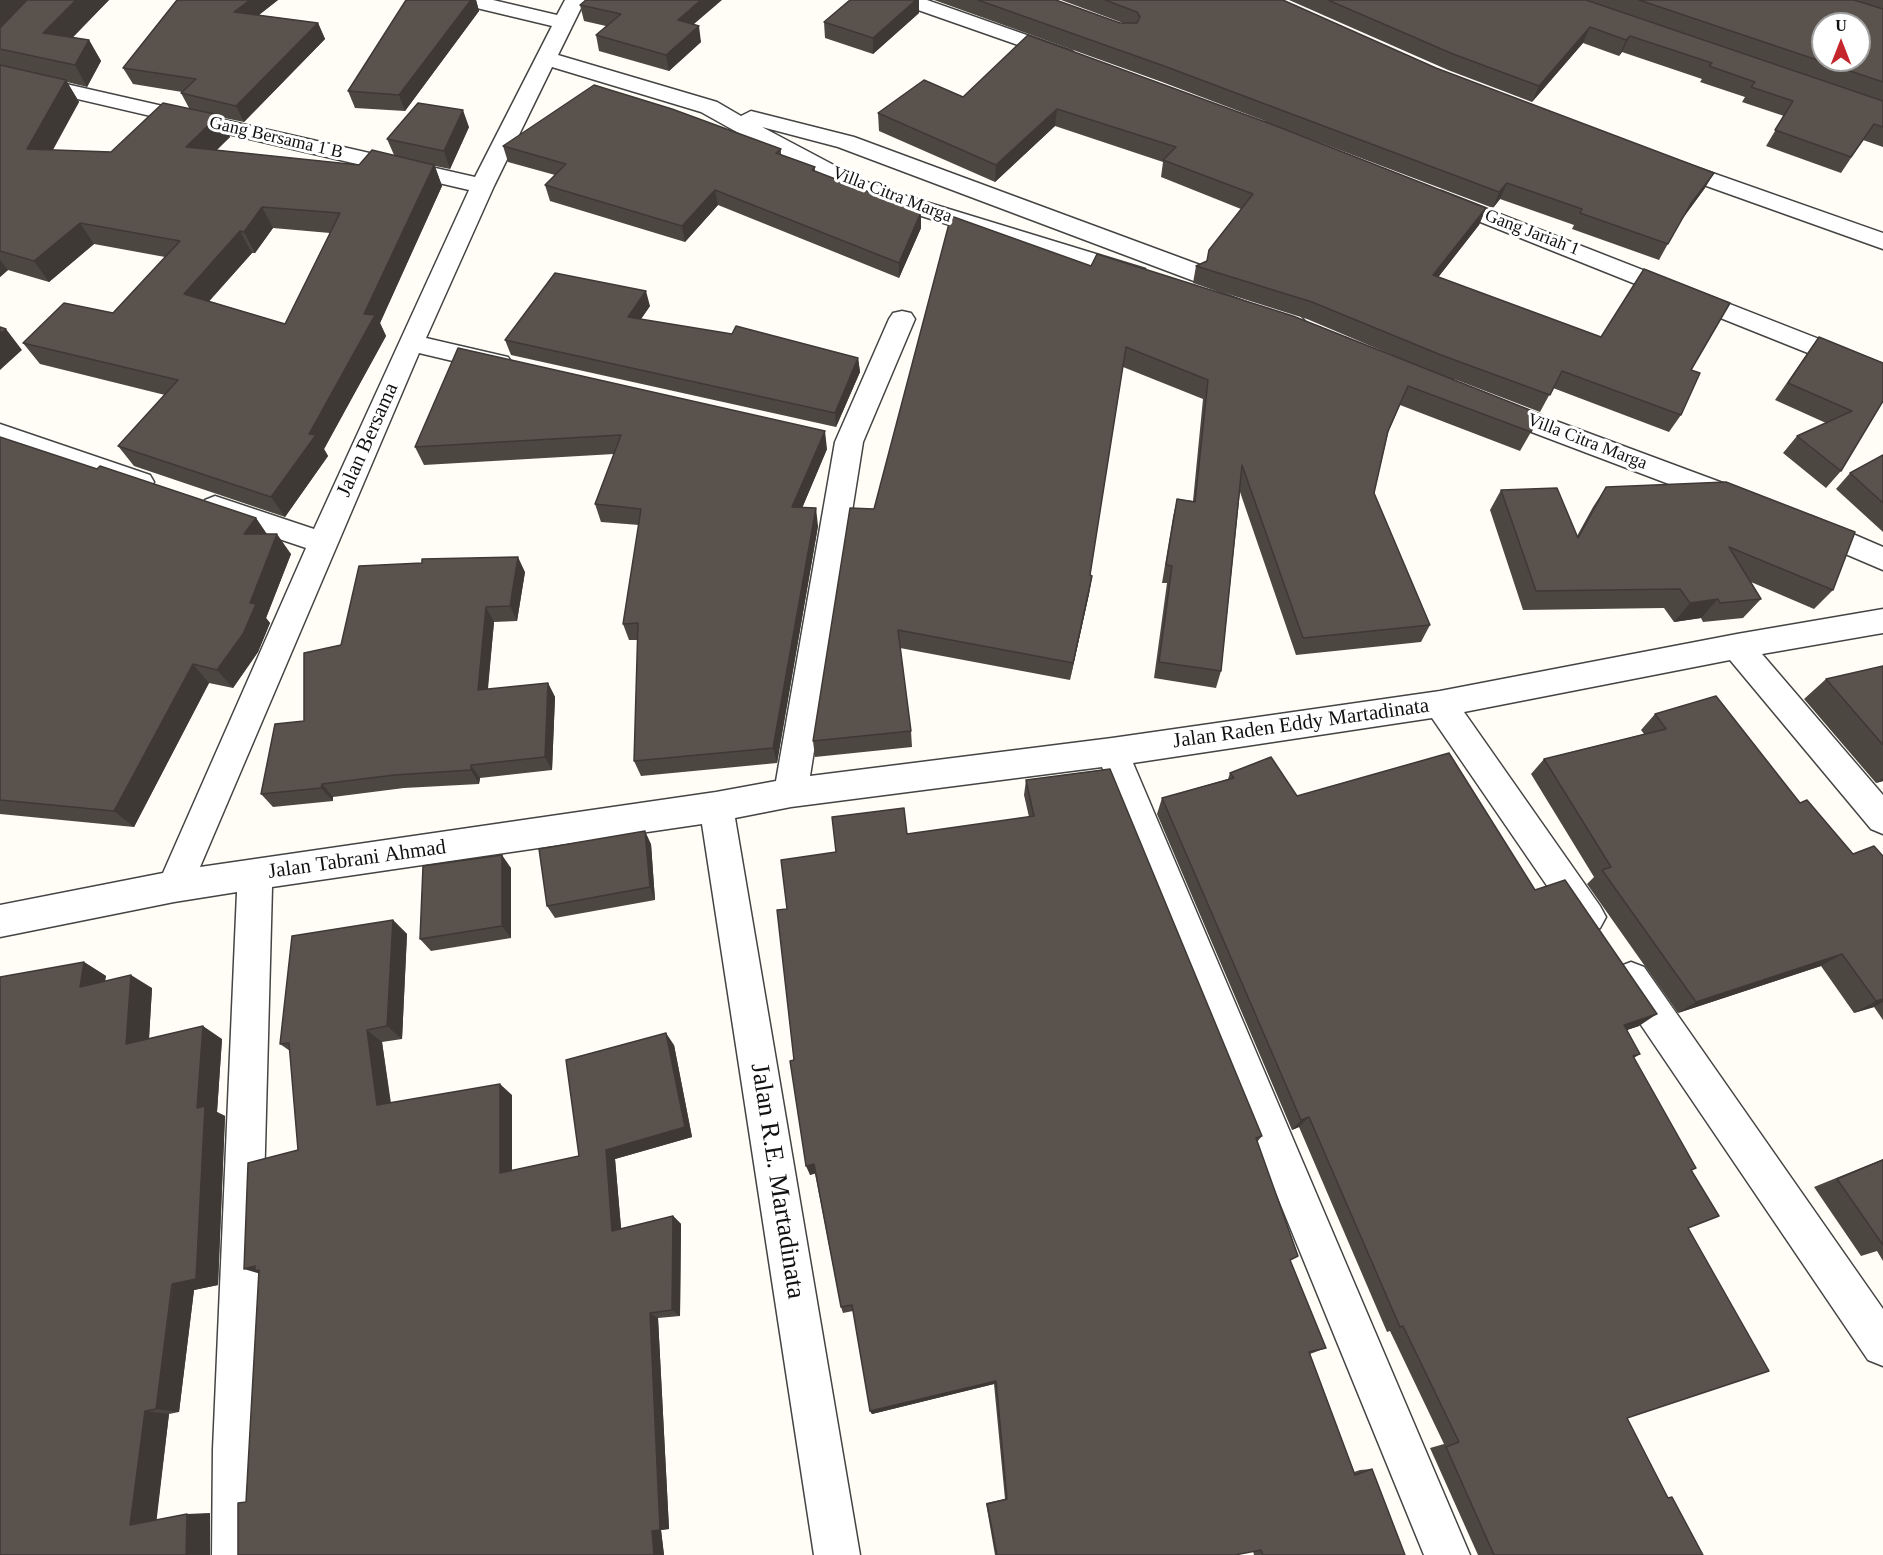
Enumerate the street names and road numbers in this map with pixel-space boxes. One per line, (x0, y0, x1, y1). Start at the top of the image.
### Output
street label: Gang Bersama 1 B (207, 112, 345, 164)
street label: Villa Citra Marga (829, 162, 955, 228)
street label: Gang Jariah 1 (1481, 205, 1583, 261)
street label: Jalan Bersama (332, 379, 404, 501)
street label: Villa Citra Marga (1524, 409, 1650, 475)
street label: Jalan Raden Eddy Martadinata (1171, 694, 1431, 754)
street label: Jalan Tabrani Ahmad (266, 835, 448, 885)
street label: Jalan R.E. Martadinata (743, 1061, 811, 1301)

